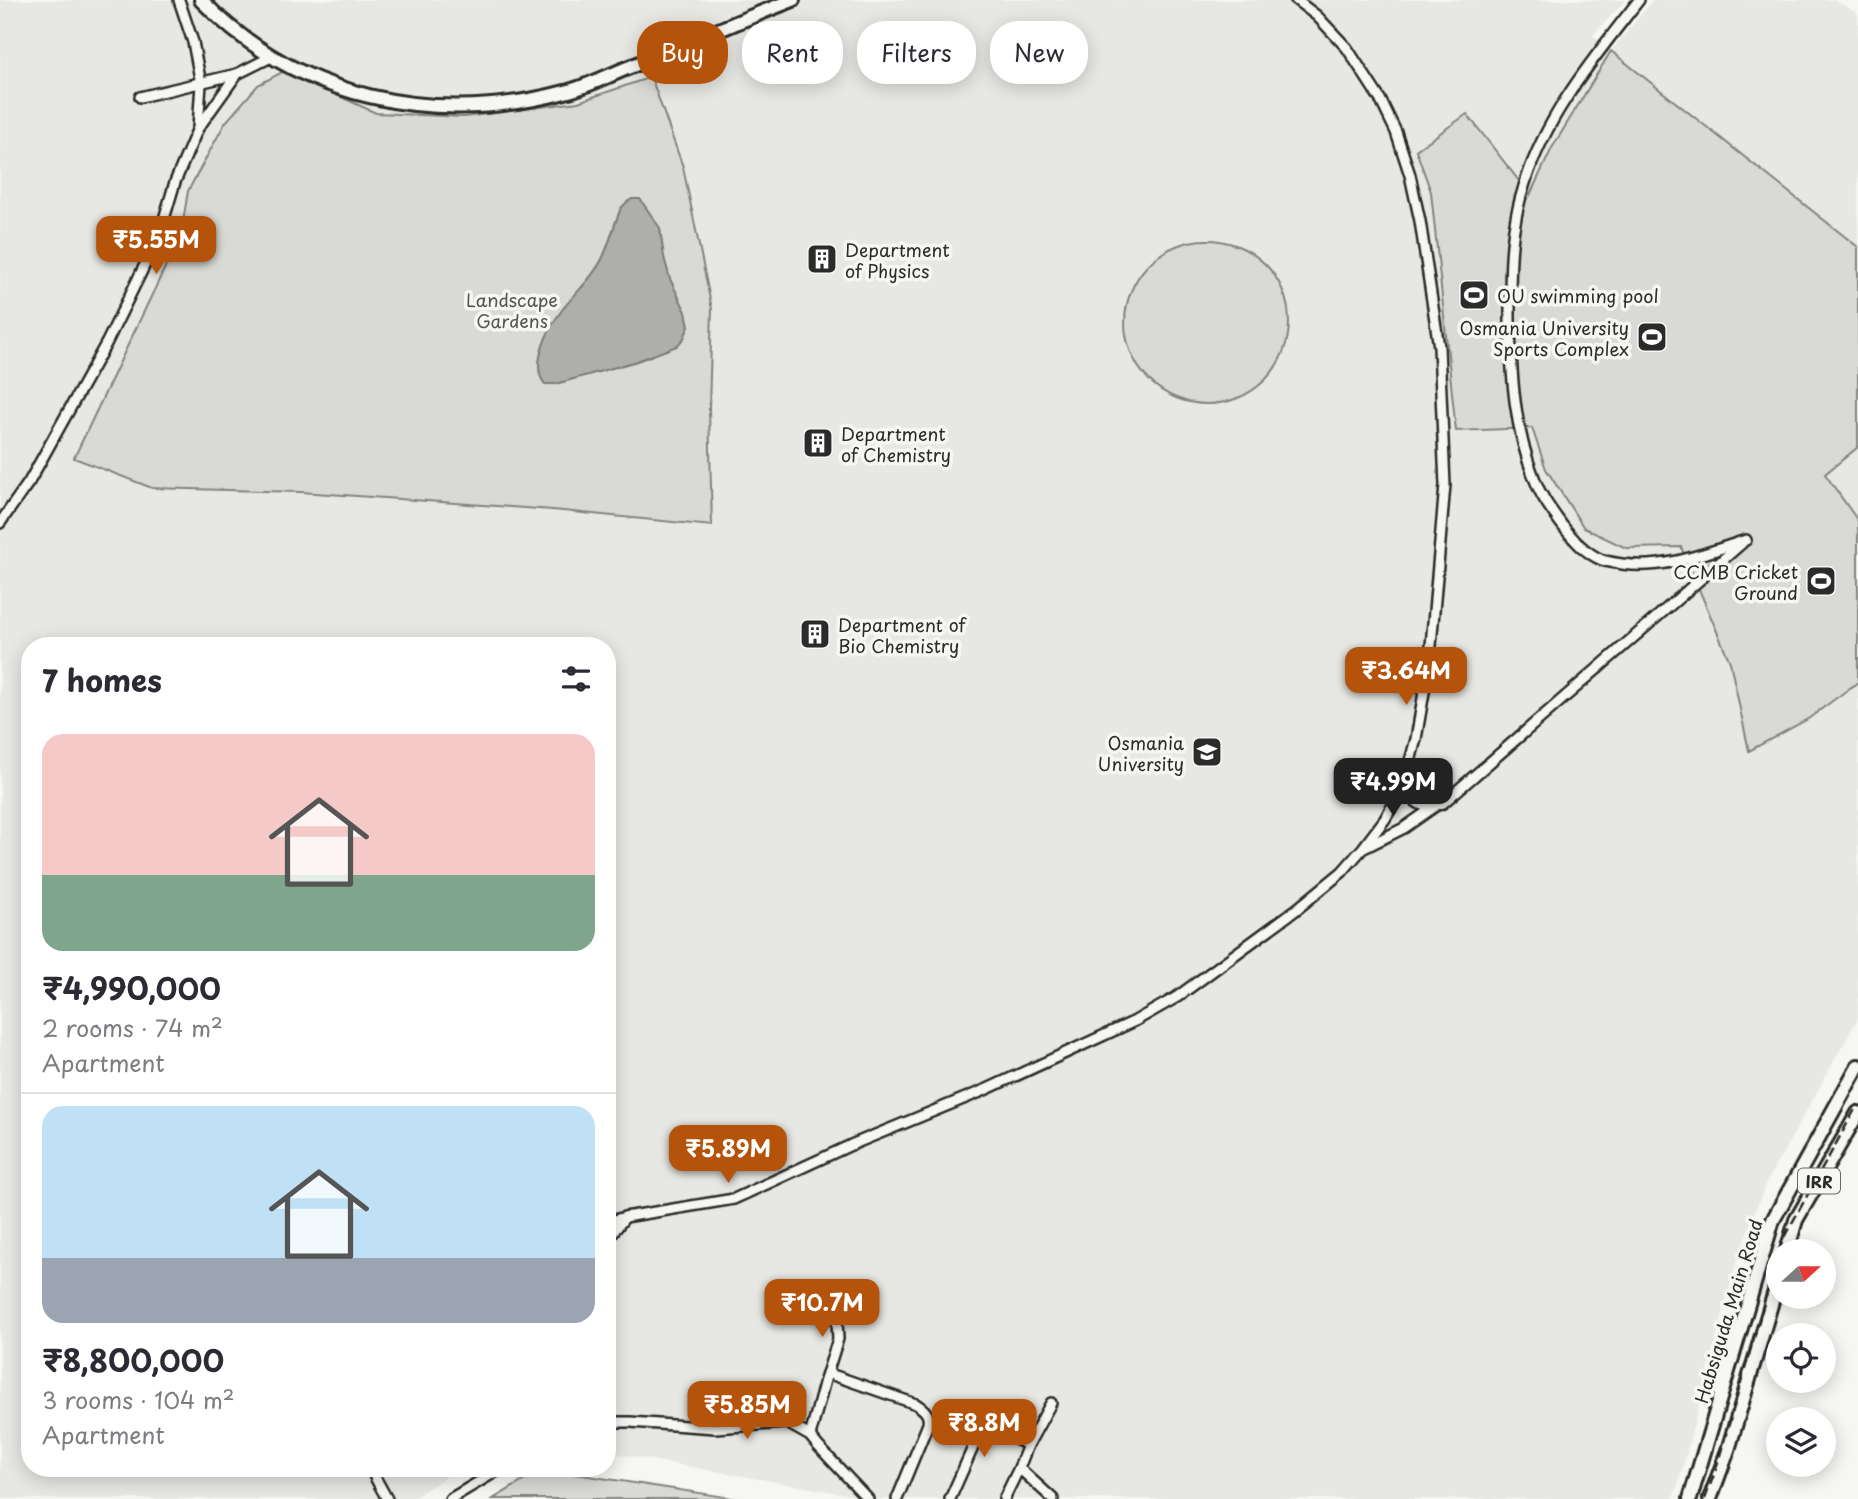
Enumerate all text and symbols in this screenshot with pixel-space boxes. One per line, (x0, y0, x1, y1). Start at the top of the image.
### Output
chip: Buy (637, 21, 728, 84)
chip: Rent (742, 21, 843, 84)
chip: Filters (857, 21, 976, 84)
chip: New (990, 21, 1088, 84)
pin: ₹5.55M (99, 216, 213, 276)
text: ₹5.55M (112, 221, 200, 256)
place label: Department of Physics (845, 236, 950, 284)
building icon: Department of Physics (805, 242, 839, 276)
sports icon: OU swimming pool (1457, 278, 1491, 312)
place label: OU swimming pool (1497, 282, 1659, 309)
park label: Landscape Gardens (466, 286, 558, 334)
place label: Osmania University Sports Complex (1459, 314, 1629, 362)
sports icon: Osmania University Sports Complex (1635, 320, 1669, 354)
place label: Department of Chemistry (841, 420, 951, 468)
building icon: Department of Chemistry (801, 426, 835, 460)
place label: CCMB Cricket Ground (1673, 558, 1798, 606)
sports icon: CCMB Cricket Ground (1804, 564, 1838, 598)
place label: Department of Bio Chemistry (838, 611, 967, 659)
building icon: Department of Bio Chemistry (798, 617, 832, 651)
pin: ₹3.64M (1349, 648, 1463, 707)
text: ₹3.64M (1361, 652, 1451, 687)
text: 7 homes (42, 657, 162, 702)
icon: filters (557, 660, 595, 698)
place label: Osmania University (1098, 729, 1184, 777)
school or university icon: Osmania University (1190, 735, 1224, 769)
pin: ₹4.99M (1336, 758, 1450, 818)
text: ₹4.99M (1350, 763, 1436, 798)
icon: home (256, 779, 382, 905)
text: ₹4,990,000 (42, 965, 221, 1010)
text: 2 rooms · 74 m² (42, 1010, 223, 1045)
text: Apartment (42, 1045, 165, 1080)
pin: ₹5.89M (671, 1126, 785, 1185)
text: ₹5.89M (685, 1130, 771, 1165)
icon: home (256, 1151, 382, 1277)
road number: IRR (1798, 1168, 1840, 1194)
street label: Habsiguda Main Road (1687, 1216, 1769, 1406)
north arrow (1766, 1239, 1836, 1309)
map controls (1766, 1239, 1836, 1477)
pin: ₹10.7M (765, 1280, 879, 1339)
text: ₹10.7M (780, 1284, 864, 1319)
button: locate (1766, 1323, 1836, 1393)
text: ₹8,800,000 (42, 1337, 224, 1382)
text: 3 rooms · 104 m² (42, 1382, 235, 1417)
pin: ₹5.85M (690, 1382, 804, 1441)
text: ₹5.85M (703, 1386, 791, 1421)
pin: ₹8.8M (935, 1400, 1033, 1459)
text: ₹8.8M (948, 1404, 1020, 1439)
button: layers (1766, 1407, 1836, 1477)
text: Apartment (42, 1417, 165, 1452)

